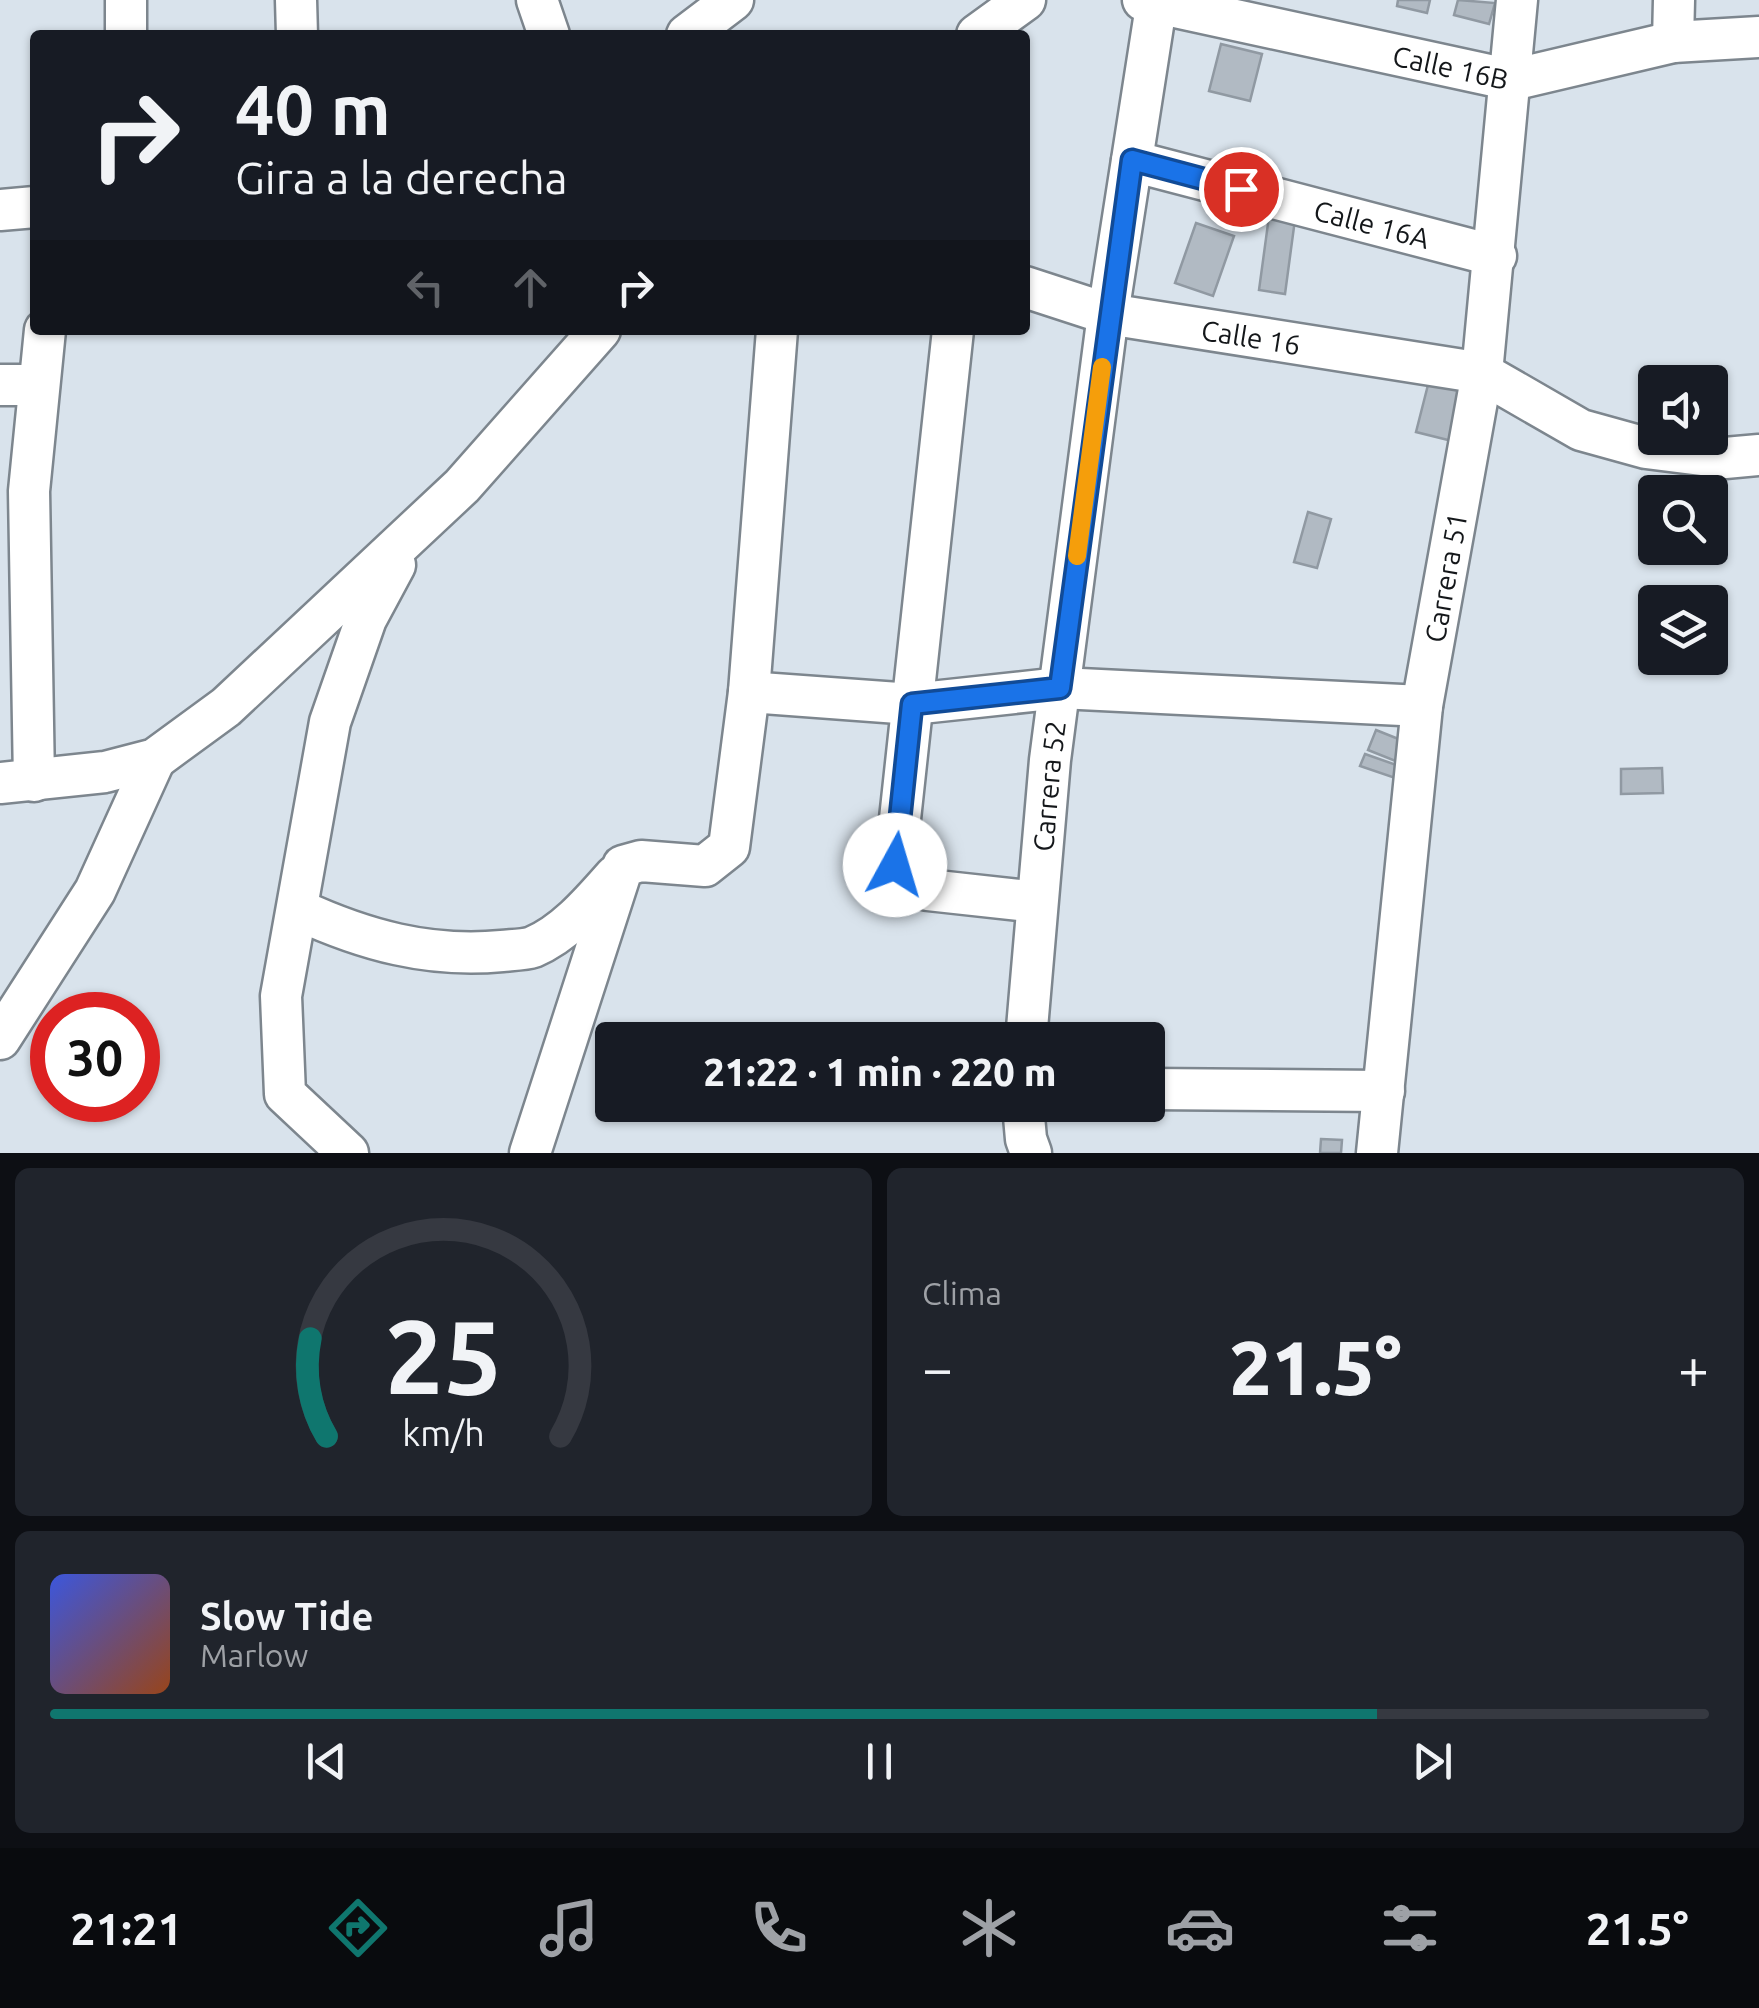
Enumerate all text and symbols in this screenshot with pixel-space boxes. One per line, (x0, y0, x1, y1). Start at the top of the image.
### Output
street label: Calle 16B (1390, 39, 1512, 94)
icon: right (70, 70, 200, 200)
text: 40 m (235, 70, 391, 148)
pin (1199, 147, 1284, 232)
text: Gira a la derecha (235, 152, 568, 203)
icon: arrive (1214, 162, 1269, 217)
street label: Calle 16A (1311, 194, 1433, 254)
icon: left (398, 260, 453, 315)
icon: ahead (503, 260, 558, 315)
icon: right (608, 260, 663, 315)
street label: Calle 16 (1199, 313, 1303, 360)
map controls (1638, 365, 1728, 675)
button: sound (1638, 365, 1728, 455)
button: search (1638, 475, 1728, 565)
street label: Carrera 51 (1418, 510, 1472, 645)
button: layers (1638, 585, 1728, 675)
street label: Carrera 52 (1027, 719, 1070, 853)
position arrow (843, 813, 947, 917)
speed limit sign: 30 (30, 992, 160, 1122)
text: 21:22 · 1 min · 220 m (703, 1051, 1057, 1093)
text: Clima (922, 1275, 1002, 1311)
text: 25 (385, 1297, 502, 1414)
text: 21.5° (1229, 1325, 1402, 1409)
text: − (922, 1337, 953, 1398)
text: + (1678, 1337, 1709, 1398)
text: km/h (402, 1413, 485, 1453)
text: Slow Tide (200, 1595, 373, 1637)
text: Marlow (200, 1637, 308, 1673)
icon: previous (299, 1734, 354, 1789)
icon: pause (852, 1734, 907, 1789)
icon: next (1405, 1734, 1460, 1789)
icon: directions (323, 1893, 393, 1963)
icon: music (534, 1893, 604, 1963)
icon: phone (744, 1893, 814, 1963)
icon: climate (954, 1893, 1024, 1963)
icon: car (1165, 1893, 1235, 1963)
icon: filters (1375, 1893, 1445, 1963)
text: 21:21 (70, 1903, 183, 1954)
text: 21.5° (1586, 1903, 1689, 1954)

